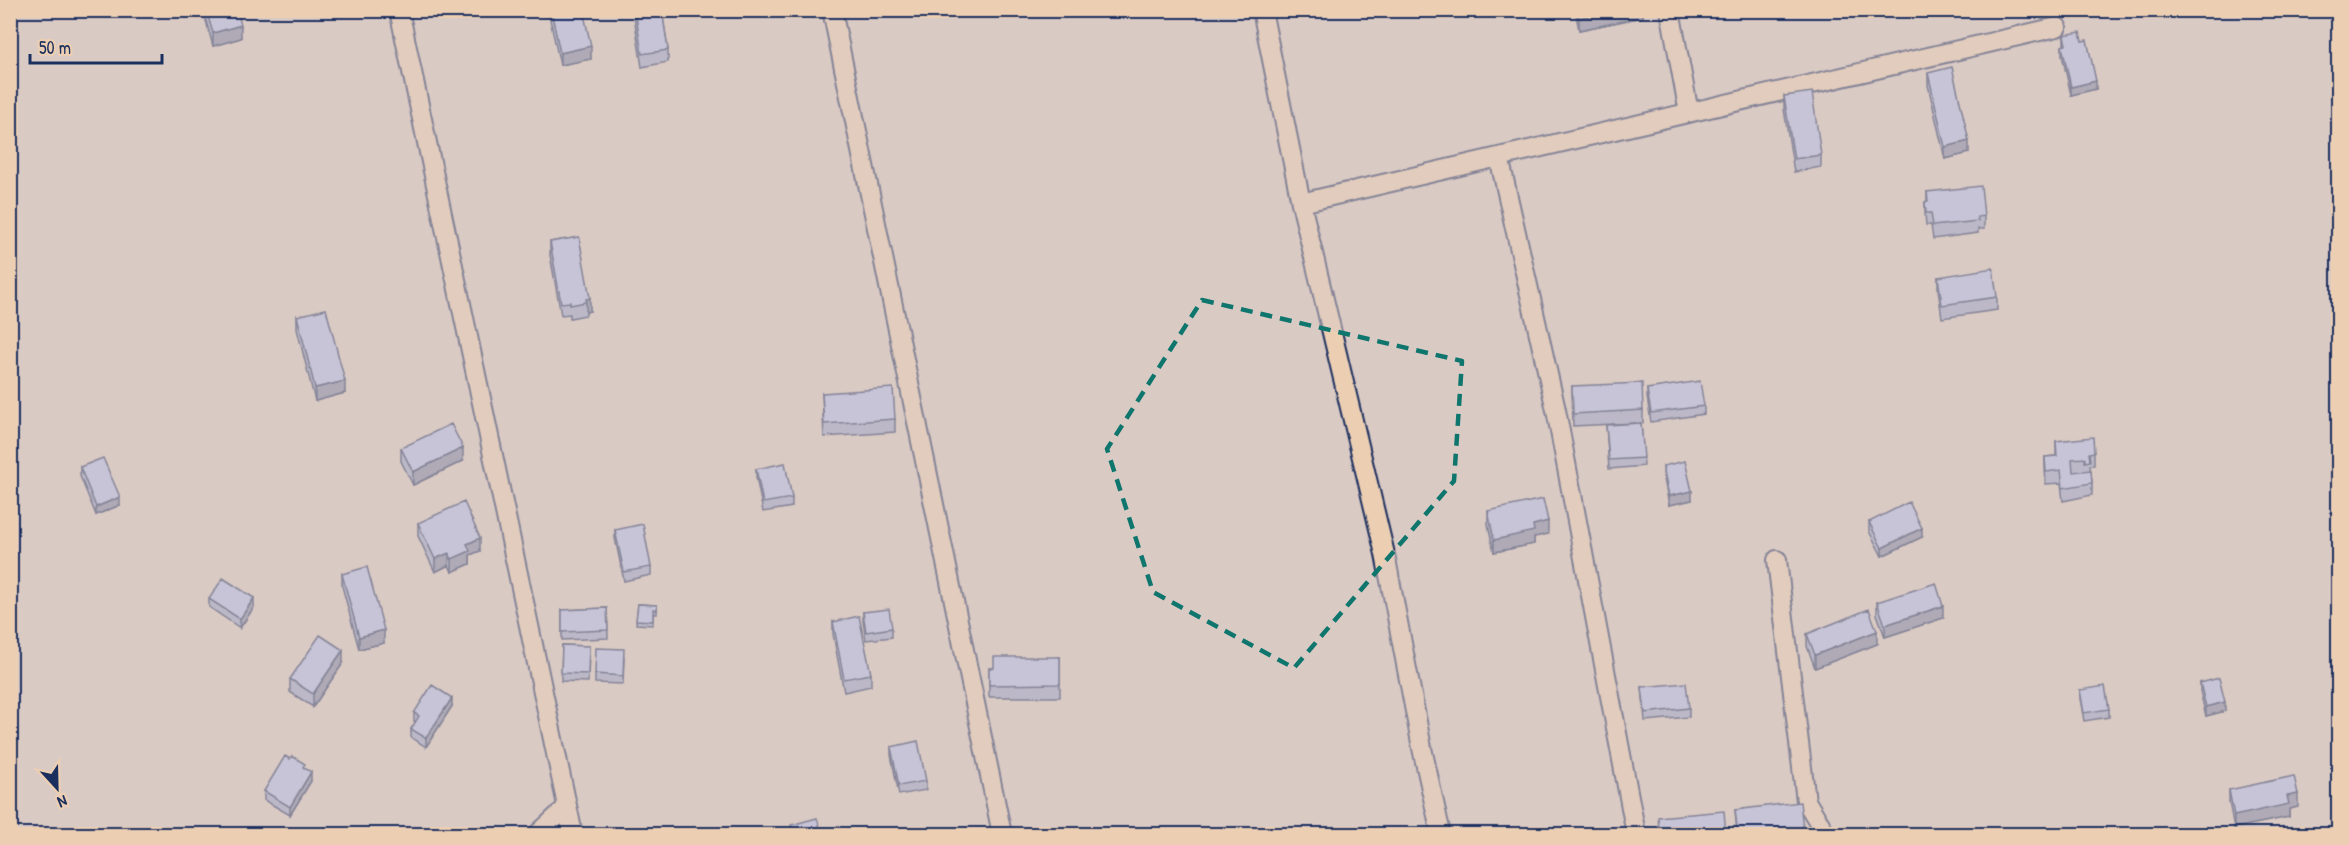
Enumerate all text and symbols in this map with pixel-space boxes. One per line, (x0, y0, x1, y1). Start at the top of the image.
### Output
scale bar (30, 27, 162, 65)
text: 50 m (39, 35, 71, 60)
north arrow (27, 758, 87, 818)
text: N (54, 790, 71, 814)

